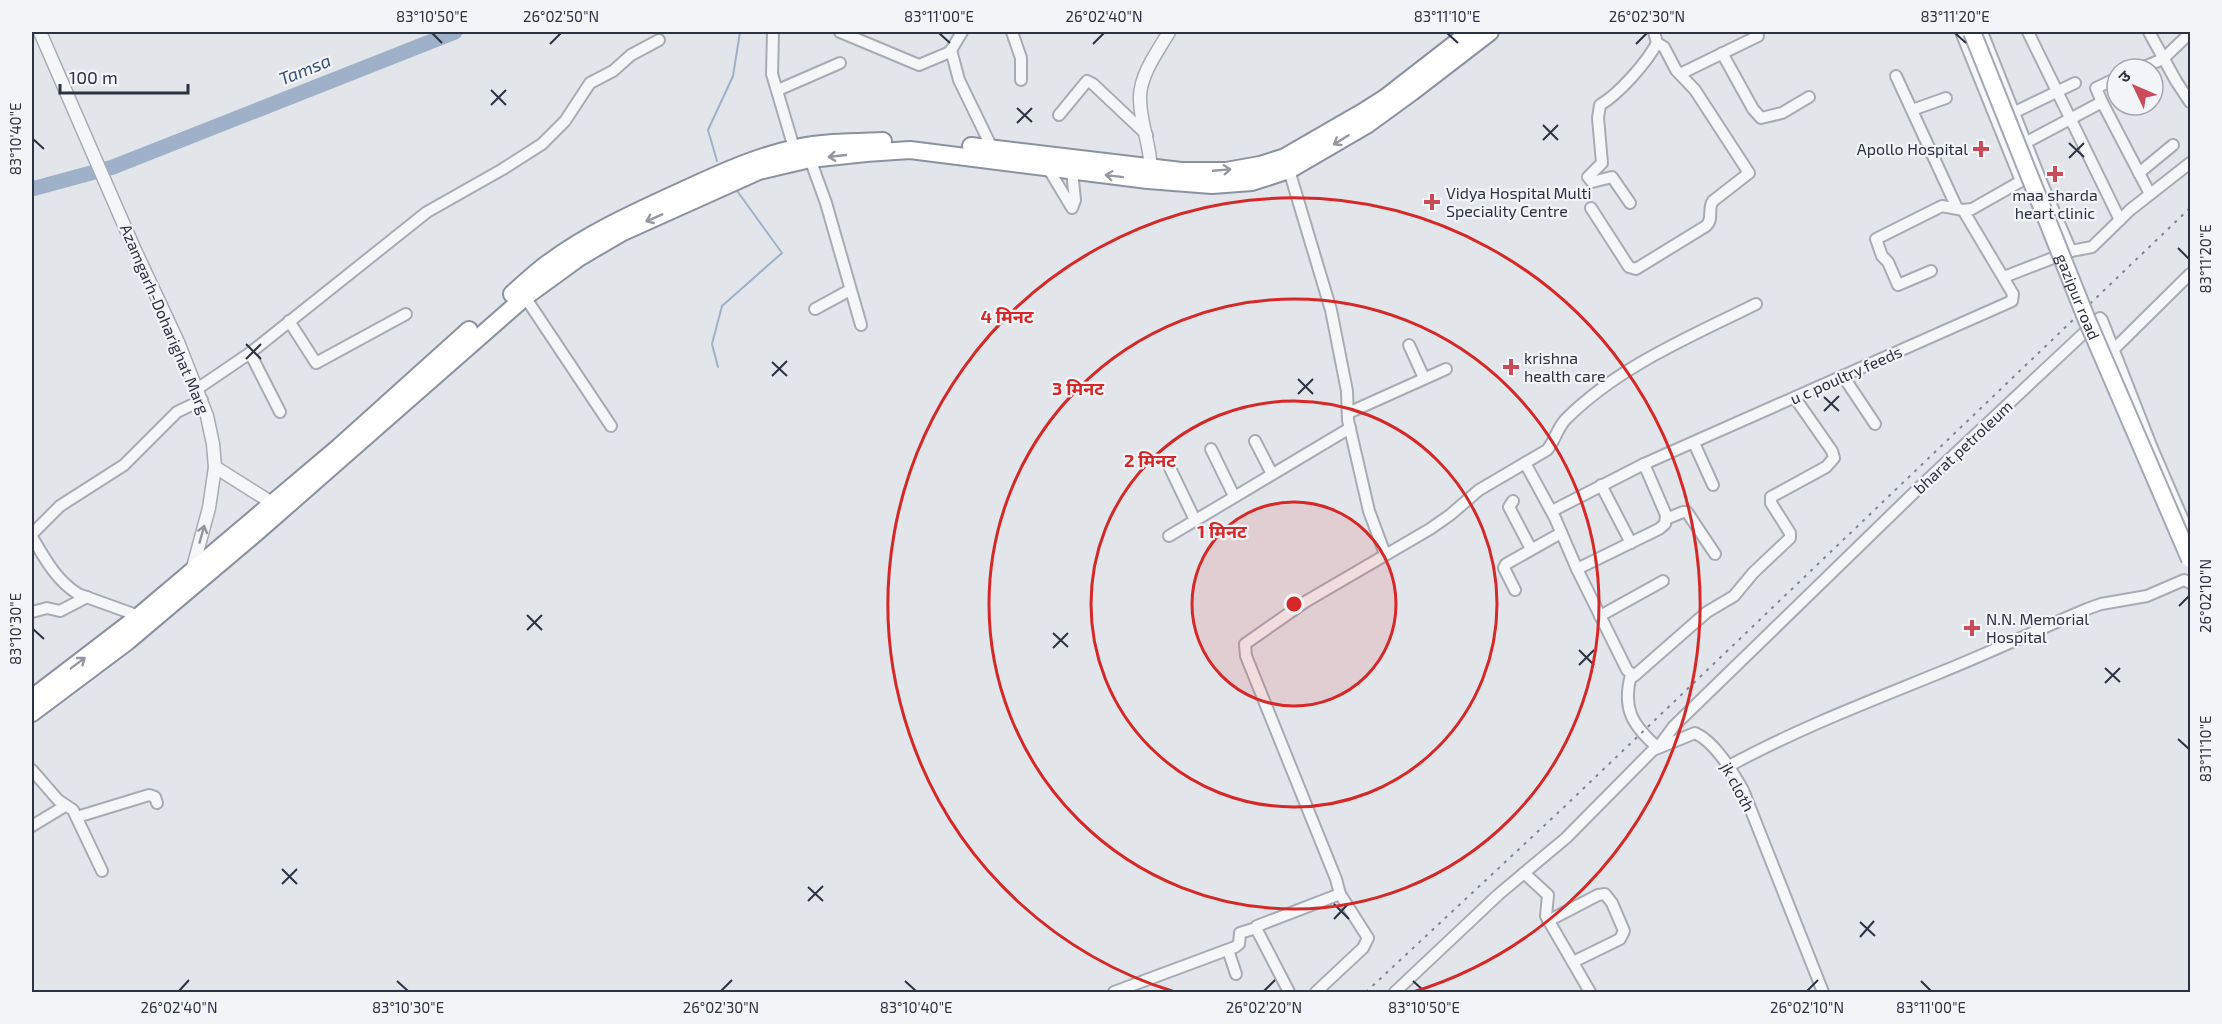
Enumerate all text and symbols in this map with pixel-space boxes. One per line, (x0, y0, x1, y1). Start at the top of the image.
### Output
text: 83°10'50"E (396, 7, 468, 25)
text: 26°02'50"N (523, 7, 599, 25)
text: 83°11'00"E (904, 7, 974, 25)
text: 26°02'40"N (1066, 7, 1142, 25)
text: 83°11'10"E (1414, 7, 1480, 25)
text: 26°02'30"N (1609, 7, 1685, 25)
text: 83°11'20"E (1920, 7, 1990, 25)
water label: Tamsa (276, 49, 334, 89)
scale bar (60, 57, 188, 95)
north arrow (2105, 57, 2165, 117)
text: 100 m (69, 66, 118, 88)
text: उ (2114, 66, 2134, 86)
text: 83°10'40"E (6, 103, 24, 175)
one-way arrow (1333, 135, 1350, 147)
place label: Apollo Hospital (1857, 139, 1968, 158)
marker: Apollo Hospital (1972, 140, 1990, 158)
one-way arrow (828, 151, 848, 162)
one-way arrow (1212, 165, 1232, 176)
marker: maa sharda heart clinic (2046, 165, 2064, 183)
one-way arrow (1105, 171, 1125, 182)
place label: Vidya Hospital Multi Speciality Centre (1446, 183, 1591, 220)
place label: maa sharda heart clinic (2012, 185, 2098, 222)
marker: Vidya Hospital Multi Speciality Centre (1423, 193, 1441, 211)
one-way arrow (645, 213, 663, 225)
street label: Azamgarh-Doharighat Marg (117, 221, 214, 417)
text: 83°11'20"E (2196, 224, 2214, 294)
street label: gazipur road (2052, 251, 2104, 342)
text: 4 मिनट (980, 305, 1034, 327)
street label: u c poultry feeds (1787, 341, 1905, 408)
place label: krishna health care (1524, 348, 1606, 385)
marker: krishna health care (1502, 358, 1520, 376)
text: 3 मिनट (1052, 377, 1104, 399)
street label: bharat petroleum (1909, 396, 2016, 497)
text: 2 मिनट (1124, 449, 1176, 471)
text: 1 मिनट (1197, 520, 1247, 542)
one-way arrow (197, 525, 208, 544)
text: 26°02'10"N (2196, 559, 2214, 633)
text: 83°10'30"E (6, 593, 24, 665)
centre of rings (1284, 594, 1304, 614)
place label: N.N. Memorial Hospital (1986, 609, 2089, 646)
marker: N.N. Memorial Hospital (1963, 619, 1981, 637)
one-way arrow (70, 657, 86, 669)
text: 83°11'10"E (2196, 716, 2214, 782)
street label: jk cloth (1717, 759, 1759, 815)
text: 26°02'40"N (141, 998, 217, 1016)
text: 83°10'30"E (372, 998, 444, 1016)
text: 26°02'30"N (683, 998, 759, 1016)
text: 83°10'40"E (880, 998, 952, 1016)
text: 26°02'20"N (1226, 998, 1302, 1016)
text: 83°10'50"E (1388, 998, 1460, 1016)
text: 26°02'10"N (1770, 998, 1844, 1016)
text: 83°11'00"E (1896, 998, 1966, 1016)

